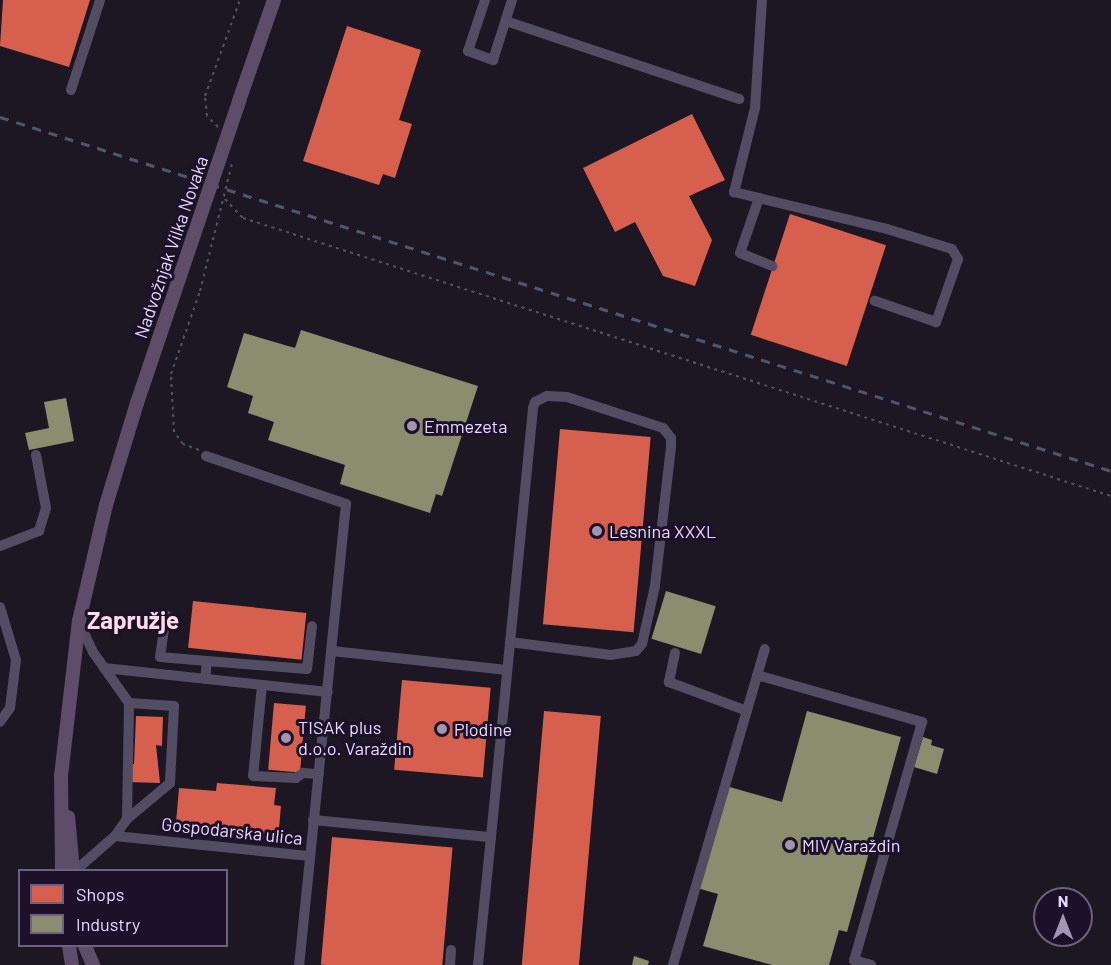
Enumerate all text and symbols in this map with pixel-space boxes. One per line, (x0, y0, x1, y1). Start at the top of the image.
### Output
street label: Nadvožnjak Vilka Novaka (130, 153, 212, 341)
place label: Emmezeta (424, 415, 507, 437)
marker: Emmezeta (405, 419, 419, 433)
place label: Lesnina XXXL (609, 520, 716, 542)
marker: Lesnina XXXL (590, 524, 604, 538)
district label: Zapružje (87, 606, 179, 634)
place label: TISAK plus d.o.o. Varaždin (298, 717, 412, 760)
place label: Plodine (454, 718, 512, 740)
marker: Plodine (435, 722, 449, 736)
marker: TISAK plus d.o.o. Varaždin (279, 731, 293, 745)
street label: Gospodarska ulica (160, 813, 304, 849)
place label: MIV Varaždin (802, 834, 901, 856)
marker: MIV Varaždin (783, 838, 797, 852)
legend (18, 869, 228, 947)
text: Shops (76, 883, 125, 905)
north arrow (1033, 887, 1093, 947)
text: N (1058, 891, 1068, 910)
text: Industry (76, 913, 140, 935)

